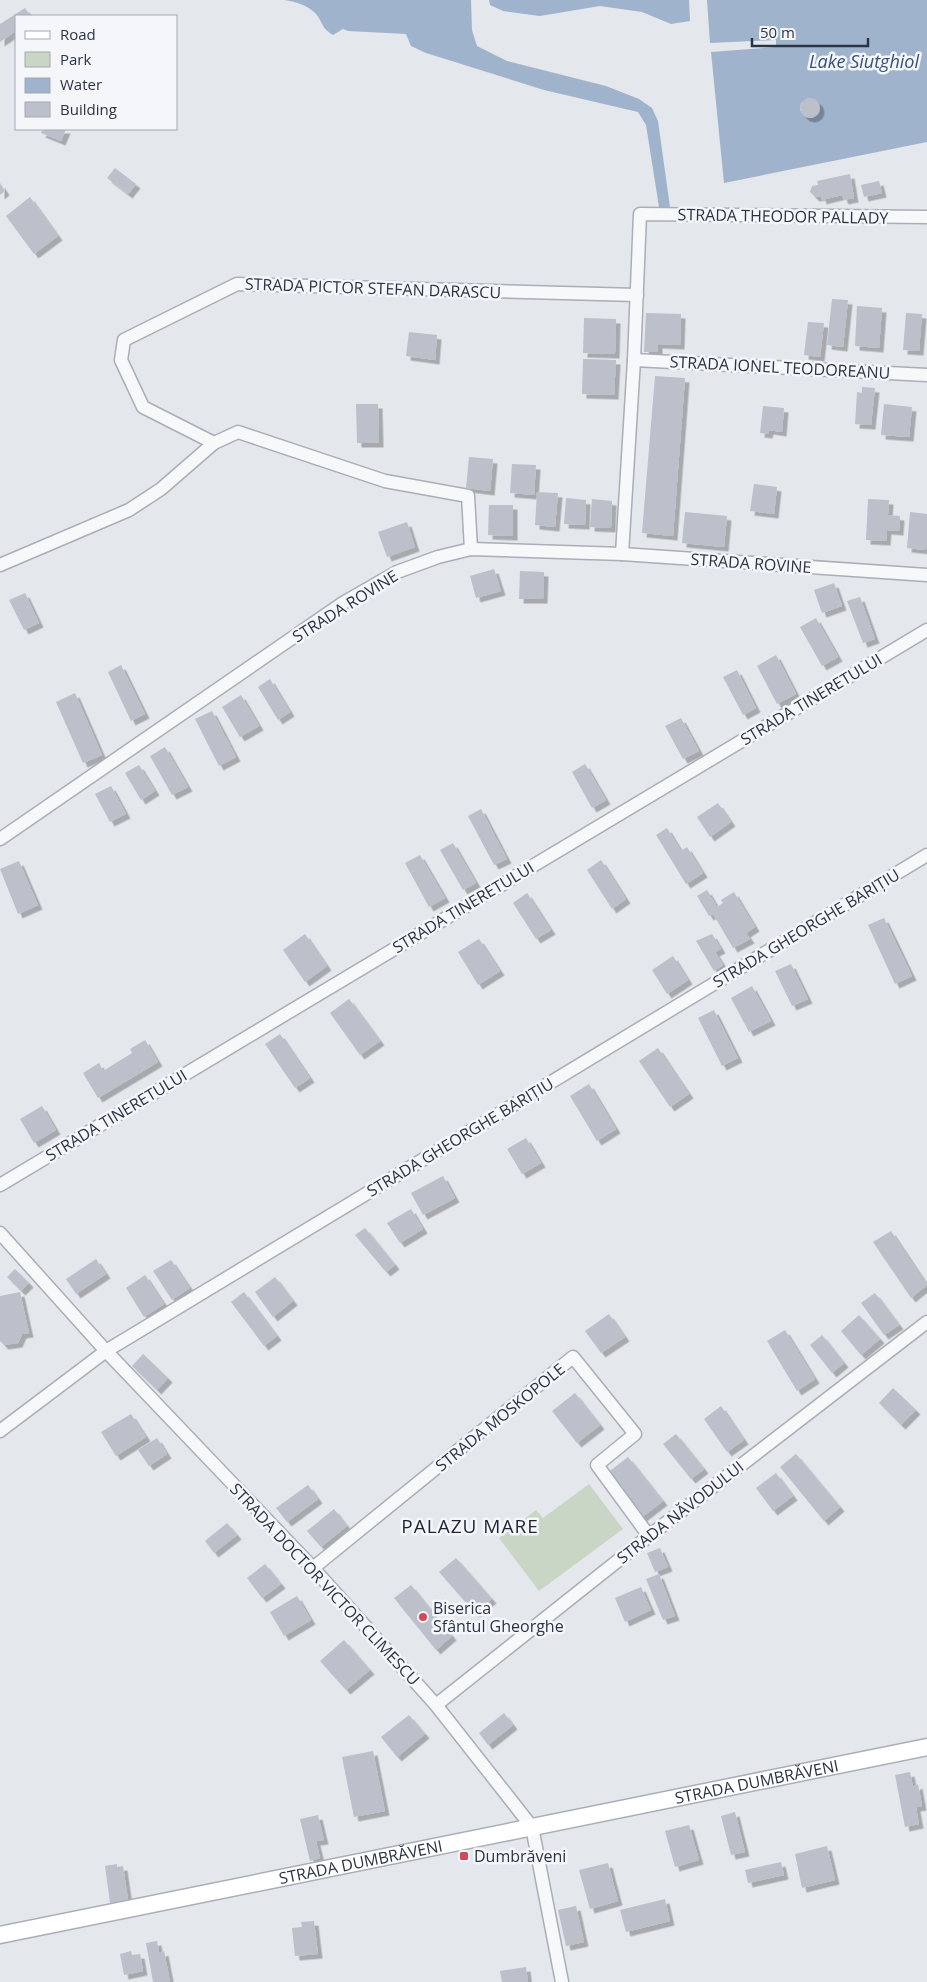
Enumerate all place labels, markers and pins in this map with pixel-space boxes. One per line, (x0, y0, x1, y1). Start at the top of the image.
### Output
place label: Biserica Sfântul Gheorghe (433, 1597, 564, 1637)
marker: Biserica Sfântul Gheorghe (417, 1611, 429, 1623)
place label: Dumbrăveni (474, 1845, 566, 1867)
marker: Dumbrăveni (458, 1850, 470, 1862)

